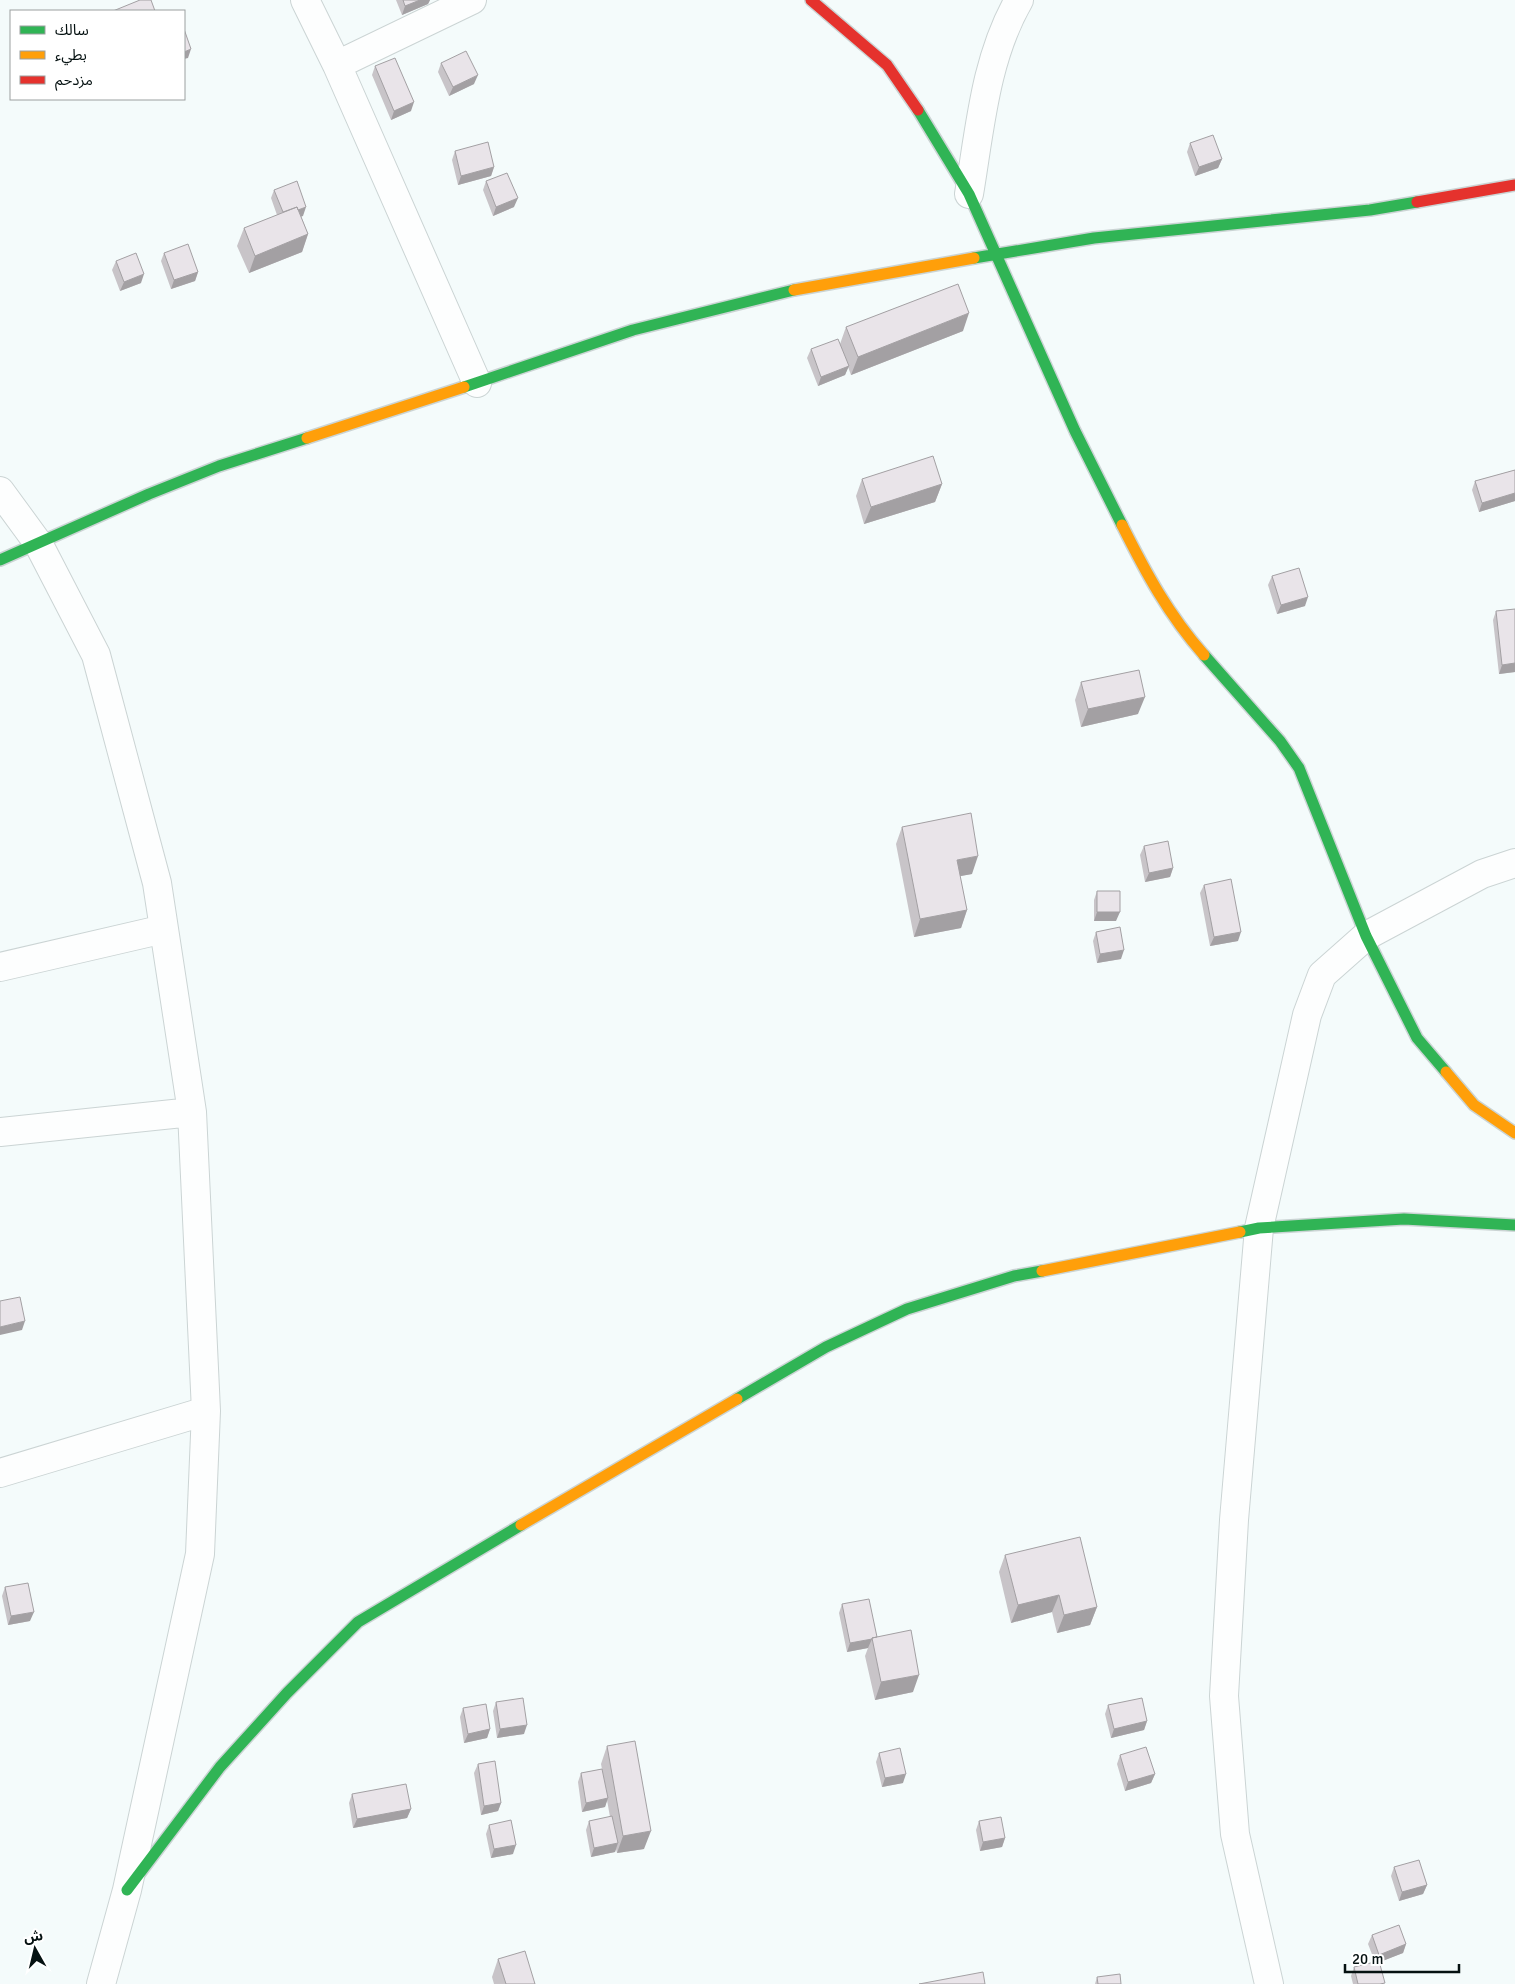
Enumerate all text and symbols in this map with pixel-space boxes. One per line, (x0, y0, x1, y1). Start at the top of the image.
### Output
legend (10, 10, 185, 100)
text: سالك (55, 21, 89, 39)
text: بطيء (55, 46, 87, 66)
text: مزدحم (55, 71, 93, 91)
north arrow (10, 1924, 60, 1974)
text: ش (23, 1927, 44, 1946)
scale bar (1345, 1942, 1459, 1974)
text: 20 m (1352, 1950, 1383, 1968)

